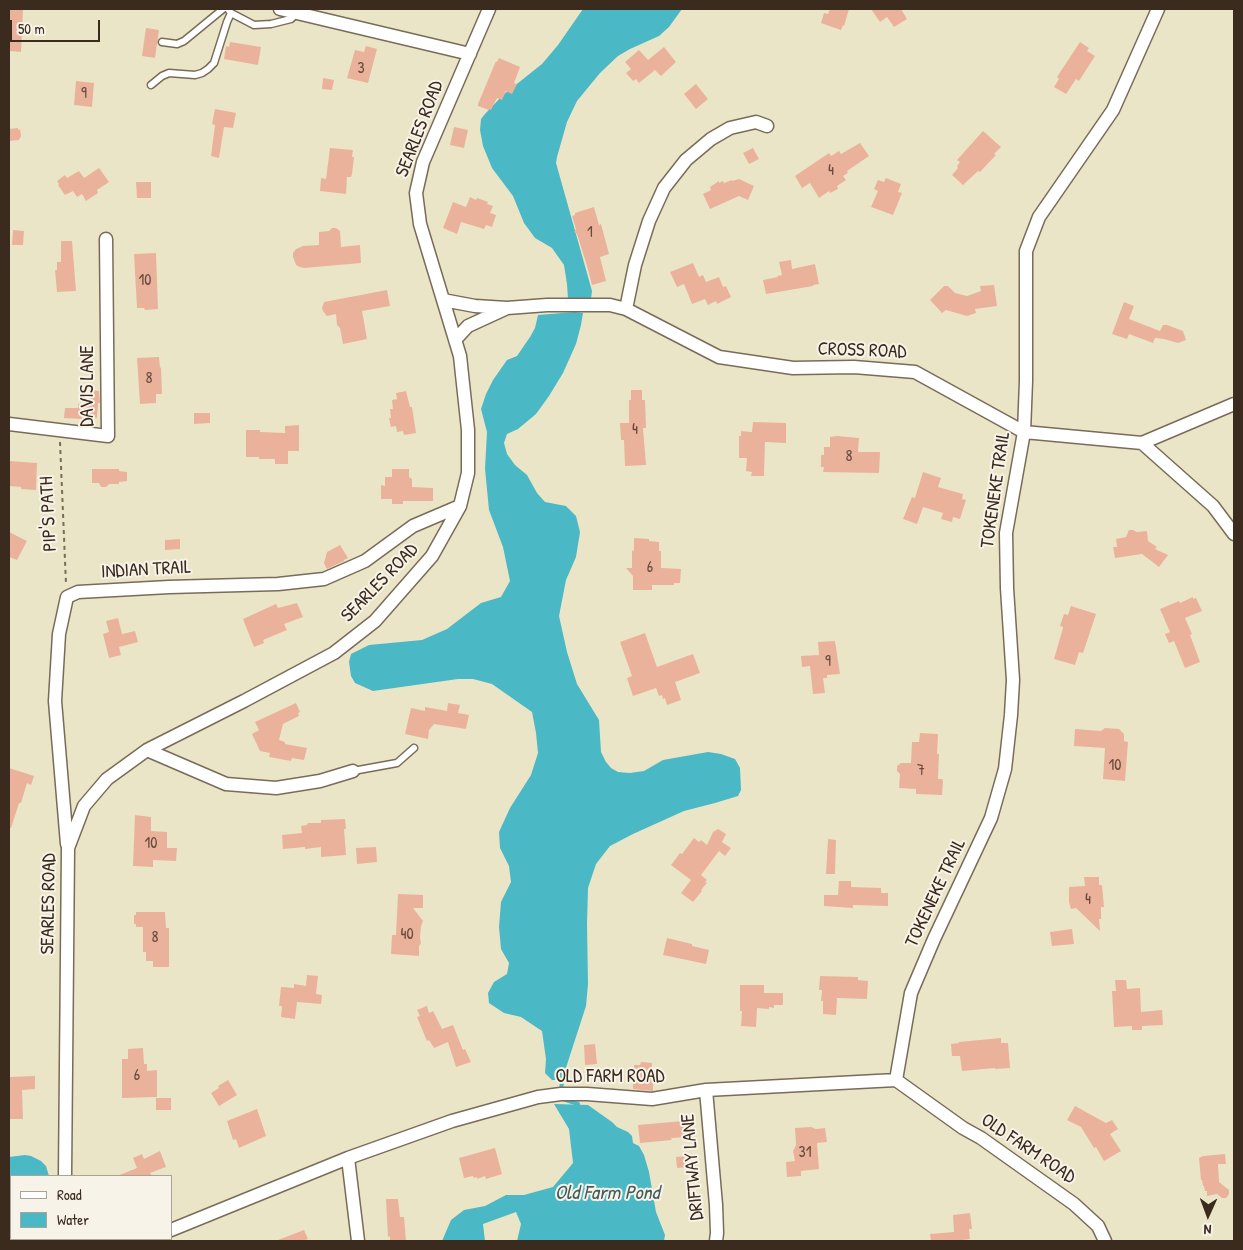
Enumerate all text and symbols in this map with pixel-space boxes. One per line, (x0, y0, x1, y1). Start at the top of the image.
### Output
scale bar (12, 10, 102, 42)
text: 50 m (18, 18, 45, 39)
house number: 3 (357, 59, 365, 79)
street label: SEARLES ROAD (391, 78, 449, 180)
house number: 9 (81, 84, 87, 104)
house number: 4 (828, 161, 834, 181)
house number: 1 (587, 223, 593, 243)
house number: 10 (139, 271, 151, 291)
street label: CROSS ROAD (817, 338, 907, 364)
street label: DAVIS LANE (77, 345, 99, 427)
house number: 8 (146, 369, 152, 389)
house number: 4 (632, 420, 638, 440)
street label: TOKENEKE TRAIL (977, 430, 1015, 550)
house number: 8 (846, 447, 852, 467)
street label: PIP'S PATH (36, 476, 62, 552)
street label: SEARLES ROAD (337, 539, 423, 627)
street label: INDIAN TRAIL (100, 556, 192, 584)
house number: 6 (647, 558, 653, 578)
house number: 9 (825, 652, 831, 672)
house number: 10 (1109, 756, 1121, 776)
house number: 7 (917, 761, 925, 781)
house number: 10 (145, 834, 157, 854)
street label: TOKENEKE TRAIL (901, 835, 971, 951)
street label: SEARLES ROAD (37, 853, 61, 955)
house number: 4 (1085, 890, 1091, 910)
house number: 40 (400, 925, 414, 945)
house number: 8 (152, 928, 158, 948)
house number: 6 (134, 1066, 140, 1086)
street label: OLD FARM ROAD (555, 1066, 665, 1088)
street label: OLD FARM ROAD (976, 1109, 1080, 1189)
street label: DRIFTWAY LANE (677, 1113, 709, 1221)
house number: 31 (799, 1143, 811, 1163)
legend (10, 1175, 172, 1240)
water label: Old Farm Pond (555, 1182, 659, 1206)
text: Road (57, 1184, 82, 1205)
north arrow (1183, 1190, 1233, 1240)
text: Water (57, 1209, 89, 1230)
text: N (1203, 1221, 1212, 1240)

